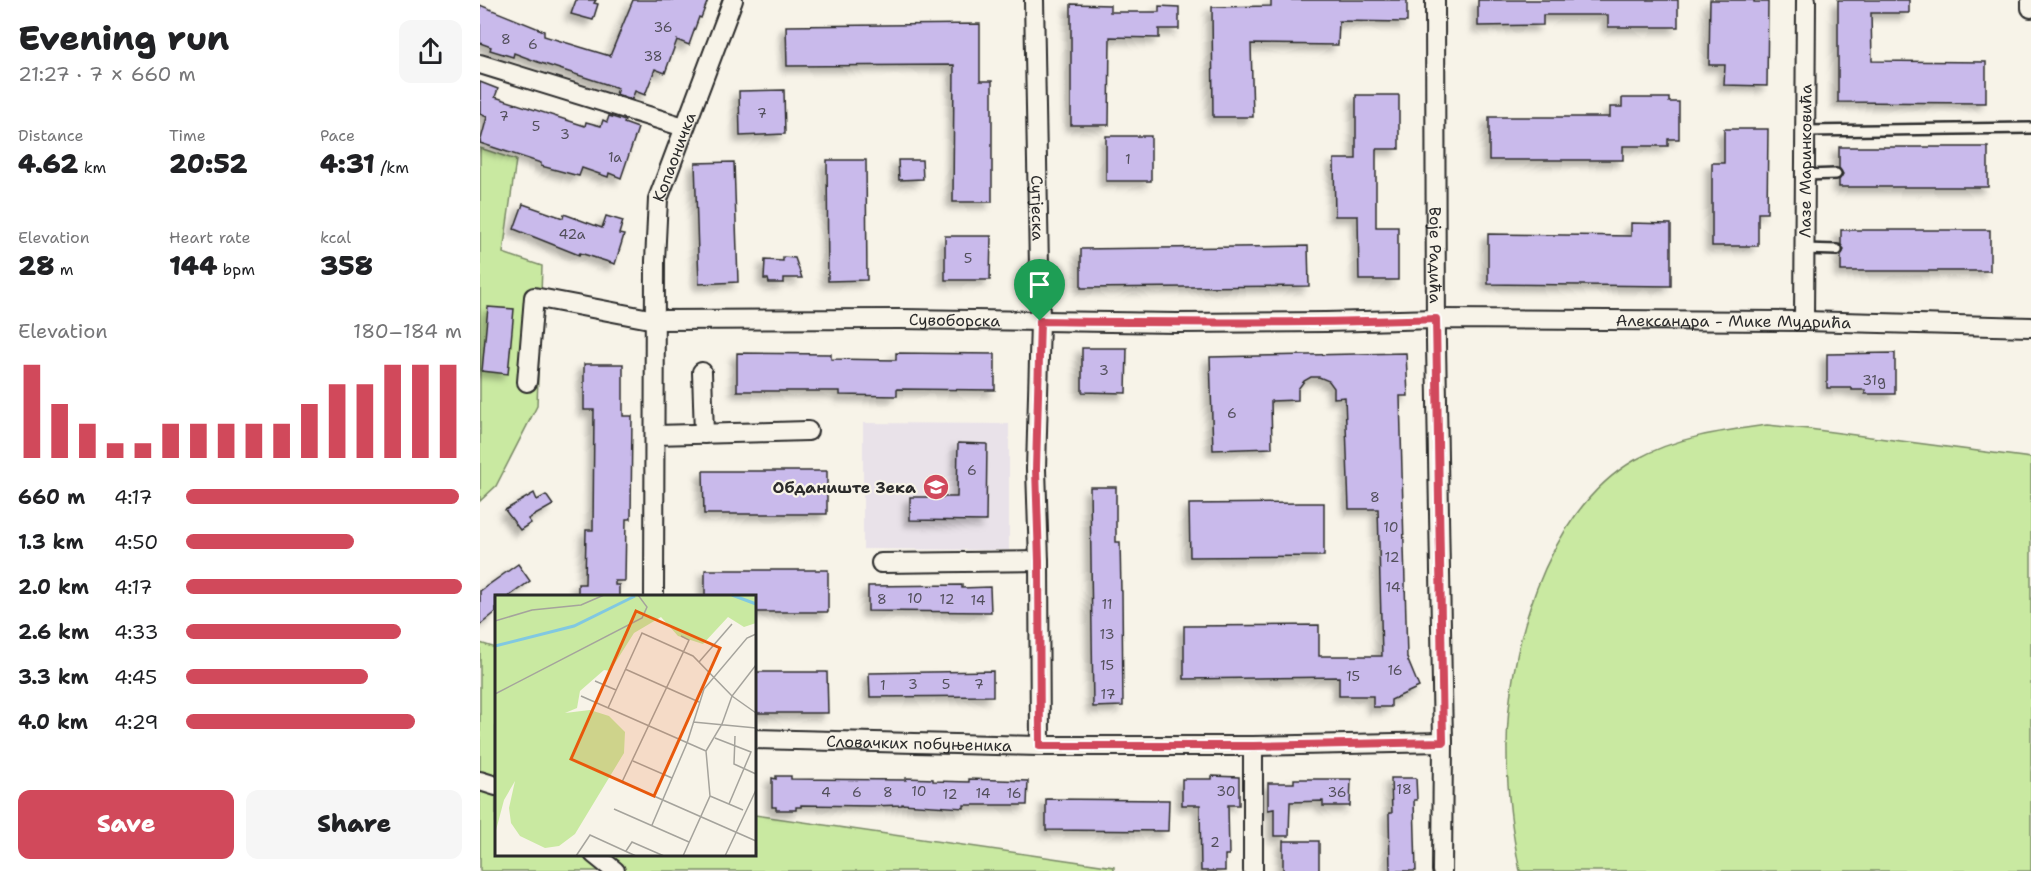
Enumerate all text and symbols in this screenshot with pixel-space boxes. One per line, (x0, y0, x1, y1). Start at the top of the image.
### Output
text: Evening run (18, 16, 229, 61)
house number: 36 (653, 18, 673, 36)
button: share (399, 20, 462, 83)
house number: 8 (501, 30, 511, 48)
house number: 6 (528, 35, 538, 53)
house number: 38 (643, 47, 663, 65)
text: 21:27 · 7 × 660 m (18, 61, 196, 87)
street label: Лазе Маринковића (1794, 84, 1816, 238)
house number: 7 (757, 104, 767, 122)
house number: 7 (499, 107, 509, 125)
street label: Копаоничка (647, 109, 700, 205)
house number: 5 (532, 117, 540, 135)
text: Distance (18, 125, 84, 146)
text: Time (169, 125, 206, 146)
text: Pace (320, 125, 355, 146)
house number: 3 (560, 125, 570, 143)
text: 4.62 (18, 146, 78, 181)
text: 20:52 (169, 146, 247, 181)
text: 4:31 (320, 146, 375, 181)
house number: 1a (608, 148, 622, 166)
house number: 1 (1125, 150, 1131, 168)
text: km (78, 157, 106, 178)
text: /km (375, 157, 409, 178)
street label: Сутјеска (1027, 175, 1049, 241)
street label: Воје Радића (1425, 207, 1446, 303)
house number: 42a (559, 225, 586, 243)
text: Elevation (18, 227, 90, 248)
text: Heart rate (169, 227, 251, 248)
text: kcal (320, 227, 351, 248)
text: 28 (18, 248, 54, 283)
text: 144 (169, 248, 217, 283)
text: 358 (320, 248, 373, 283)
house number: 5 (964, 249, 972, 267)
text: m (54, 259, 74, 280)
text: bpm (217, 259, 255, 280)
pin (1014, 259, 1065, 321)
icon: arrive (1023, 268, 1056, 301)
street label: Сувоборска (909, 309, 1000, 331)
street label: Александра - Мике Мудрића (1616, 309, 1851, 333)
text: Elevation (18, 318, 108, 344)
text: 180–184 m (353, 318, 462, 344)
house number: 3 (1099, 361, 1109, 379)
house number: 31g (1862, 371, 1886, 389)
house number: 6 (1227, 404, 1237, 422)
house number: 6 (967, 461, 977, 479)
school or university icon: Обданиште Зека (921, 472, 951, 502)
place label: Обданиште Зека (772, 477, 916, 498)
text: 660 m (18, 484, 85, 510)
text: 4:17 (114, 484, 153, 510)
house number: 8 (1370, 488, 1380, 506)
house number: 10 (1383, 518, 1399, 536)
text: 1.3 km (18, 529, 84, 555)
text: 4:50 (114, 529, 158, 555)
house number: 12 (1385, 548, 1399, 566)
text: 2.0 km (18, 574, 89, 600)
text: 4:17 (114, 574, 153, 600)
house number: 14 (1385, 578, 1401, 596)
house number: 10 (907, 589, 923, 607)
house number: 8 (877, 590, 887, 608)
house number: 12 (940, 590, 954, 608)
house number: 14 (970, 591, 986, 609)
inset map (495, 595, 756, 856)
house number: 11 (1101, 595, 1113, 613)
text: 2.6 km (18, 619, 89, 645)
text: 4:33 (114, 619, 158, 645)
house number: 13 (1100, 625, 1114, 643)
house number: 15 (1100, 656, 1114, 674)
house number: 16 (1387, 661, 1403, 679)
text: 3.3 km (18, 664, 89, 690)
text: 4:45 (114, 664, 157, 690)
house number: 15 (1346, 667, 1360, 685)
house number: 3 (908, 675, 918, 693)
house number: 5 (942, 675, 950, 693)
house number: 7 (974, 675, 984, 693)
house number: 1 (880, 676, 886, 694)
house number: 17 (1101, 685, 1115, 703)
text: 4.0 km (18, 709, 88, 735)
text: 4:29 (114, 709, 159, 735)
street label: Словачких побуњеника (826, 730, 1012, 756)
house number: 18 (1396, 780, 1412, 798)
house number: 10 (911, 782, 927, 800)
house number: 30 (1216, 782, 1236, 800)
house number: 4 (821, 783, 831, 801)
house number: 6 (852, 783, 862, 801)
house number: 8 (883, 783, 893, 801)
house number: 36 (1327, 783, 1347, 801)
house number: 14 (975, 784, 991, 802)
house number: 16 (1006, 784, 1022, 802)
house number: 12 (943, 785, 957, 803)
button: Save (18, 790, 234, 859)
button: Share (246, 790, 462, 859)
house number: 2 (1210, 833, 1220, 851)

